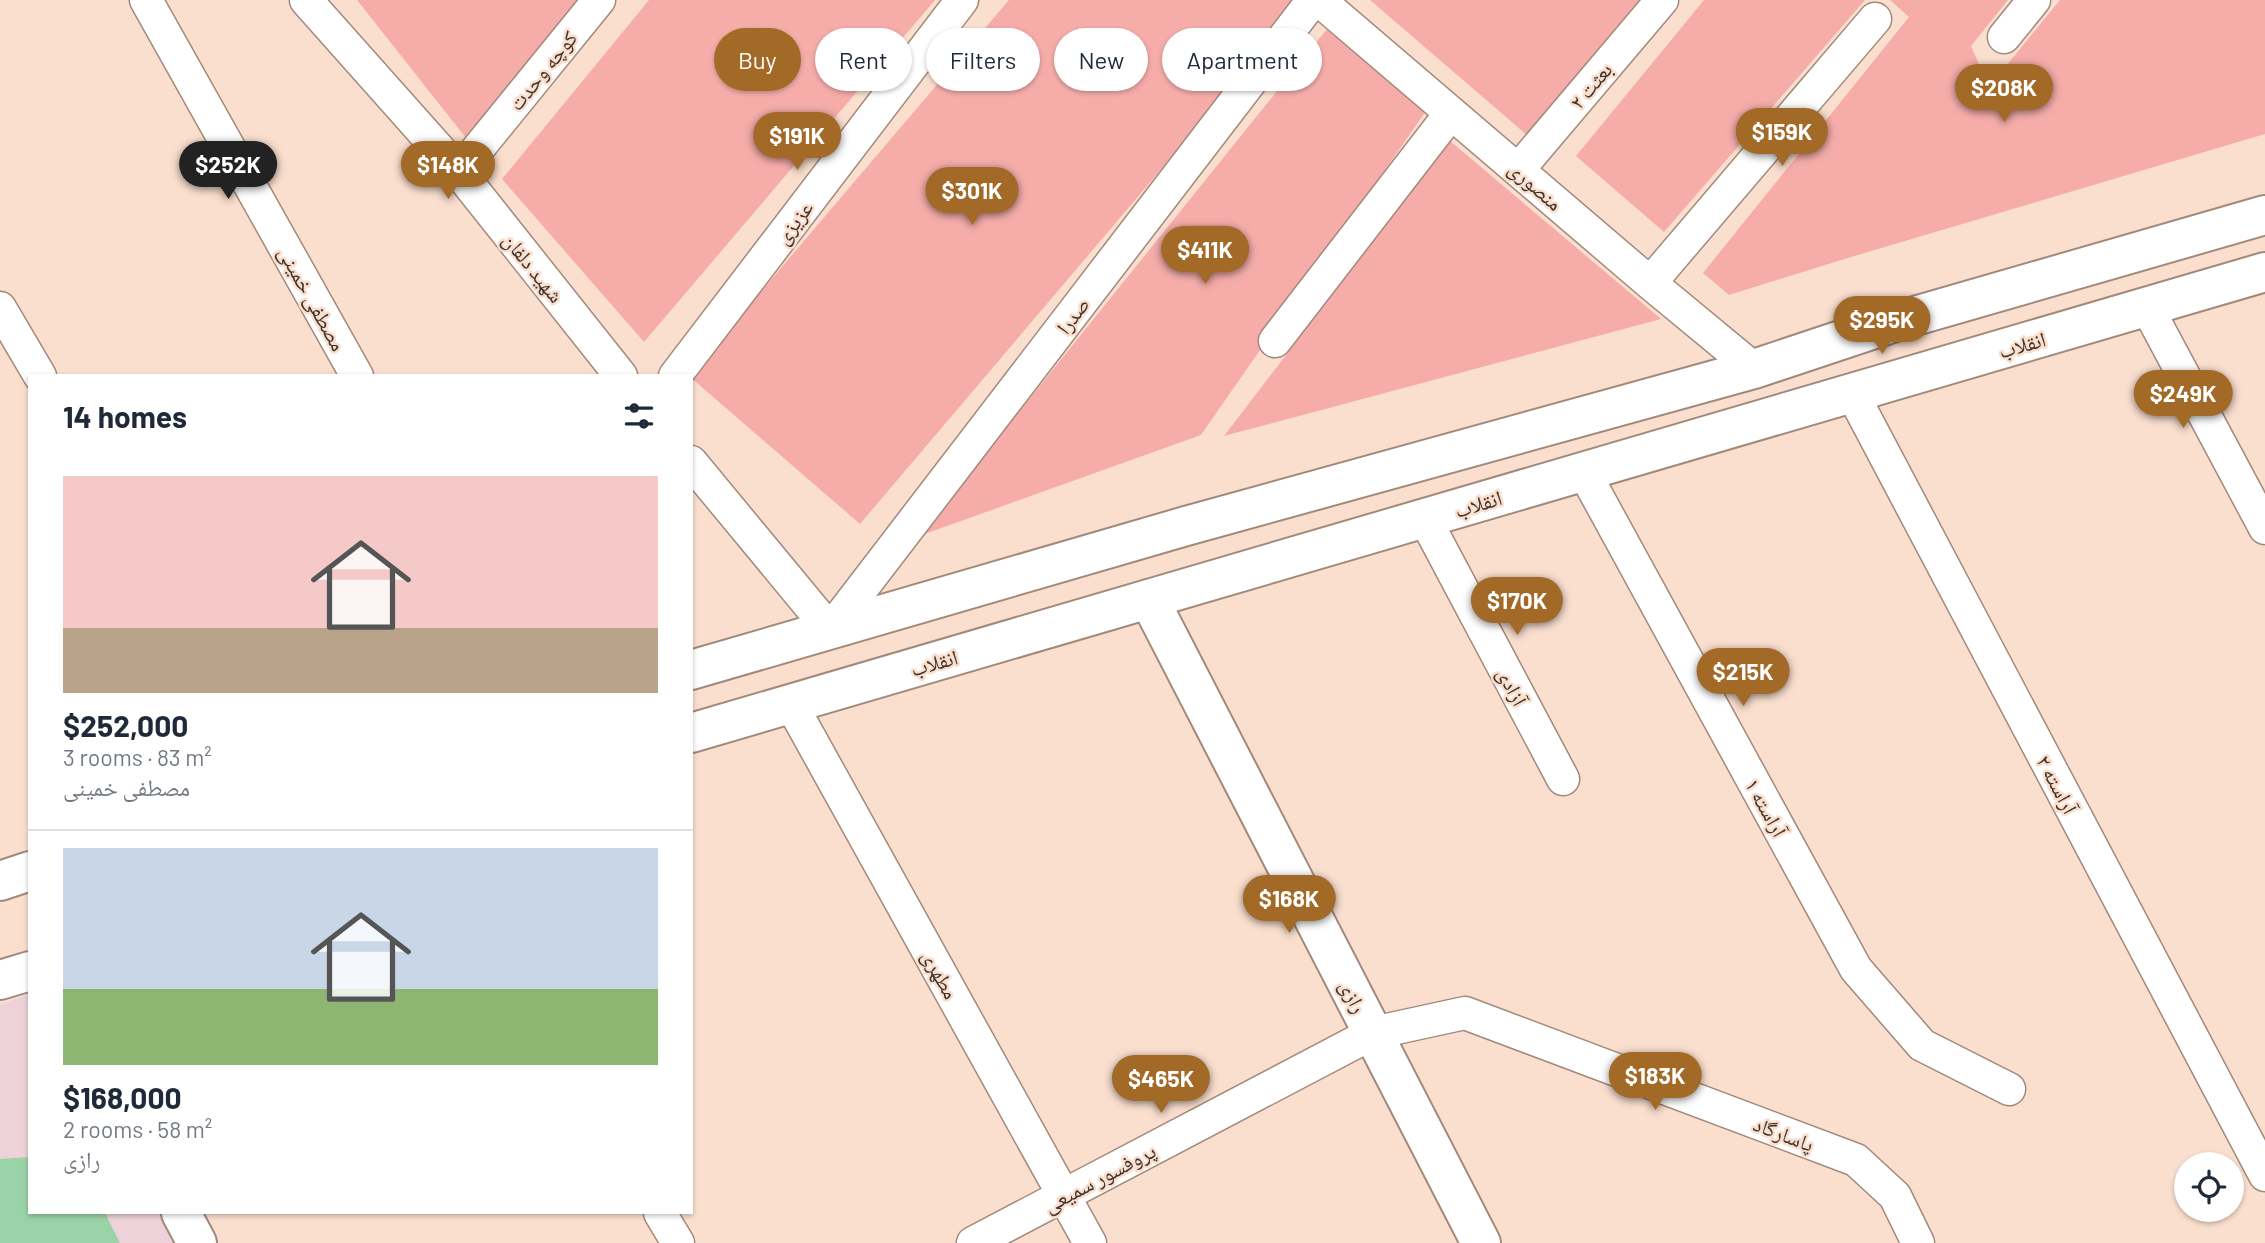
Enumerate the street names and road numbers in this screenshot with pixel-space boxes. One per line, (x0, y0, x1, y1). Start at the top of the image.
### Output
street label: کوچه وحدت (502, 25, 582, 115)
street label: بعثت ۲ (1563, 57, 1617, 114)
street label: منصوری (1503, 155, 1568, 216)
street label: عزیزی (769, 195, 818, 249)
street label: شهید دلفان (498, 227, 570, 308)
street label: مصطفی خمینی (272, 241, 352, 356)
street label: صدرا (1050, 292, 1094, 338)
street label: انقلاب (1996, 325, 2049, 363)
street label: انقلاب (1451, 484, 1505, 523)
street label: انقلاب (908, 643, 961, 681)
street label: آزادی (1492, 663, 1534, 710)
street label: آراسته ۲ (2032, 750, 2084, 818)
street label: آراسته ۱ (1741, 774, 1793, 841)
street label: مطهری (917, 945, 965, 1003)
street label: رازی (1334, 975, 1373, 1017)
street label: پاسارگاد (1750, 1110, 1818, 1157)
street label: پروفسور سمیعی (1039, 1137, 1160, 1219)

